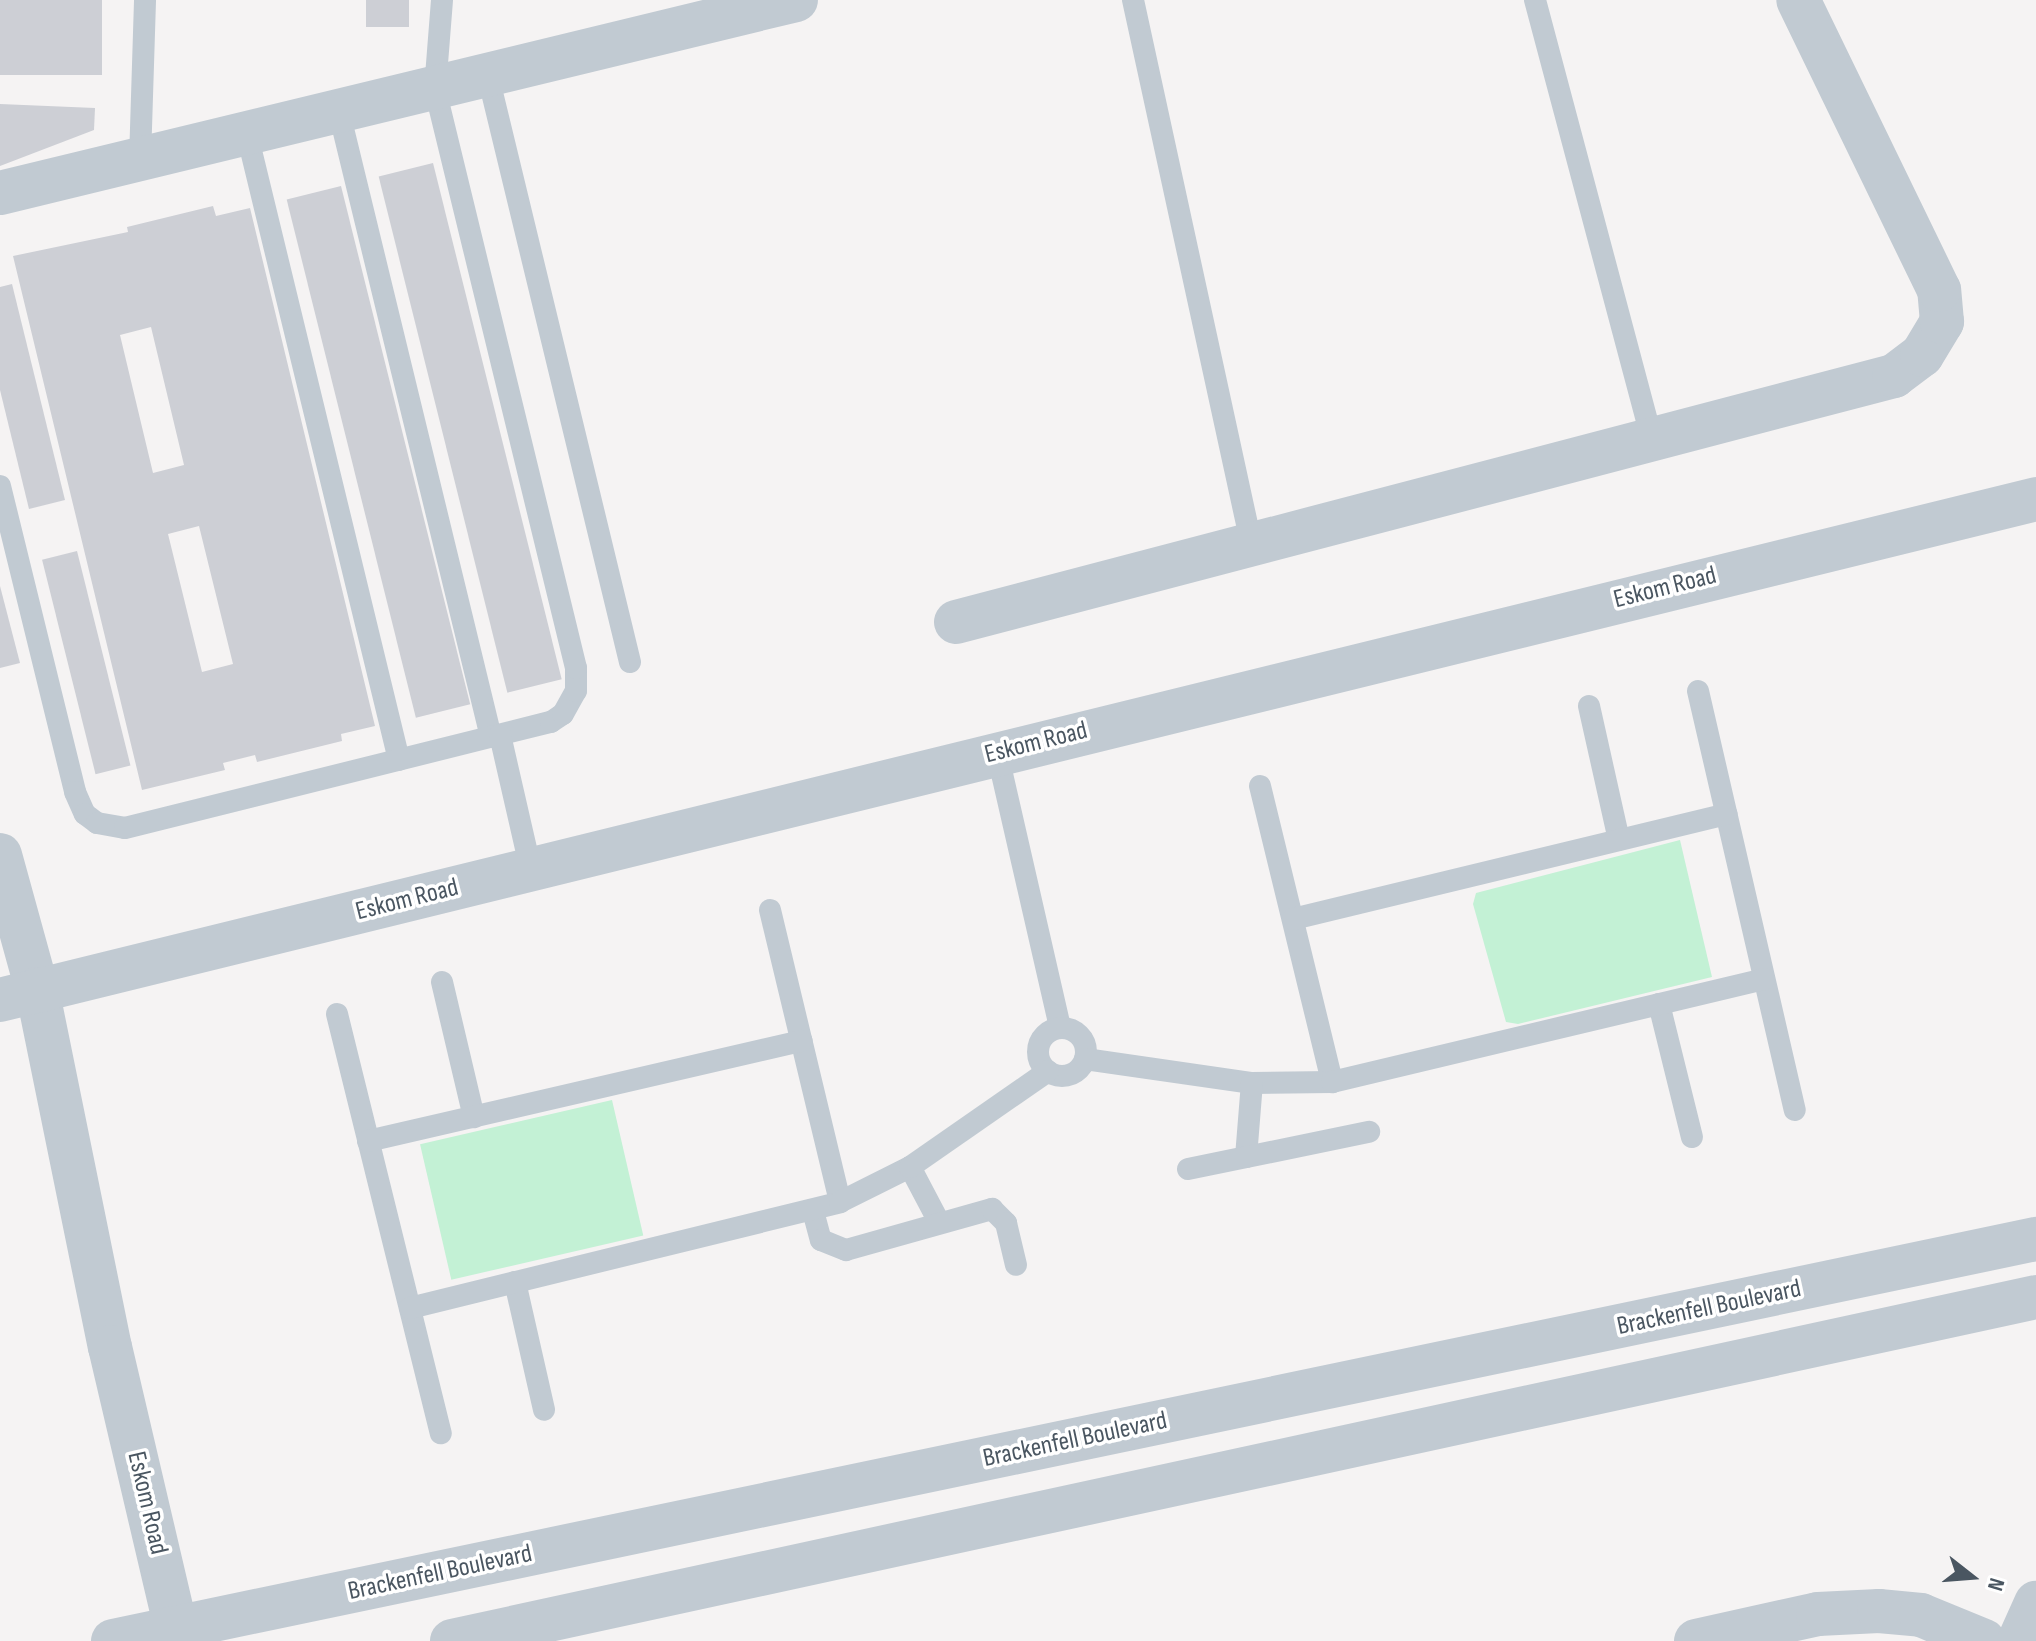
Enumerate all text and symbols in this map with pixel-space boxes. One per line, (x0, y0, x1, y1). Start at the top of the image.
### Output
street label: Eskom Road (1611, 560, 1719, 616)
street label: Eskom Road (982, 715, 1090, 771)
street label: Eskom Road (353, 872, 461, 928)
street label: Brackenfell Boulevard (1614, 1273, 1804, 1343)
street label: Brackenfell Boulevard (980, 1405, 1170, 1475)
street label: Eskom Road (120, 1449, 174, 1557)
north arrow (1932, 1537, 2012, 1617)
street label: Brackenfell Boulevard (345, 1538, 535, 1608)
text: N (1981, 1575, 2010, 1594)

